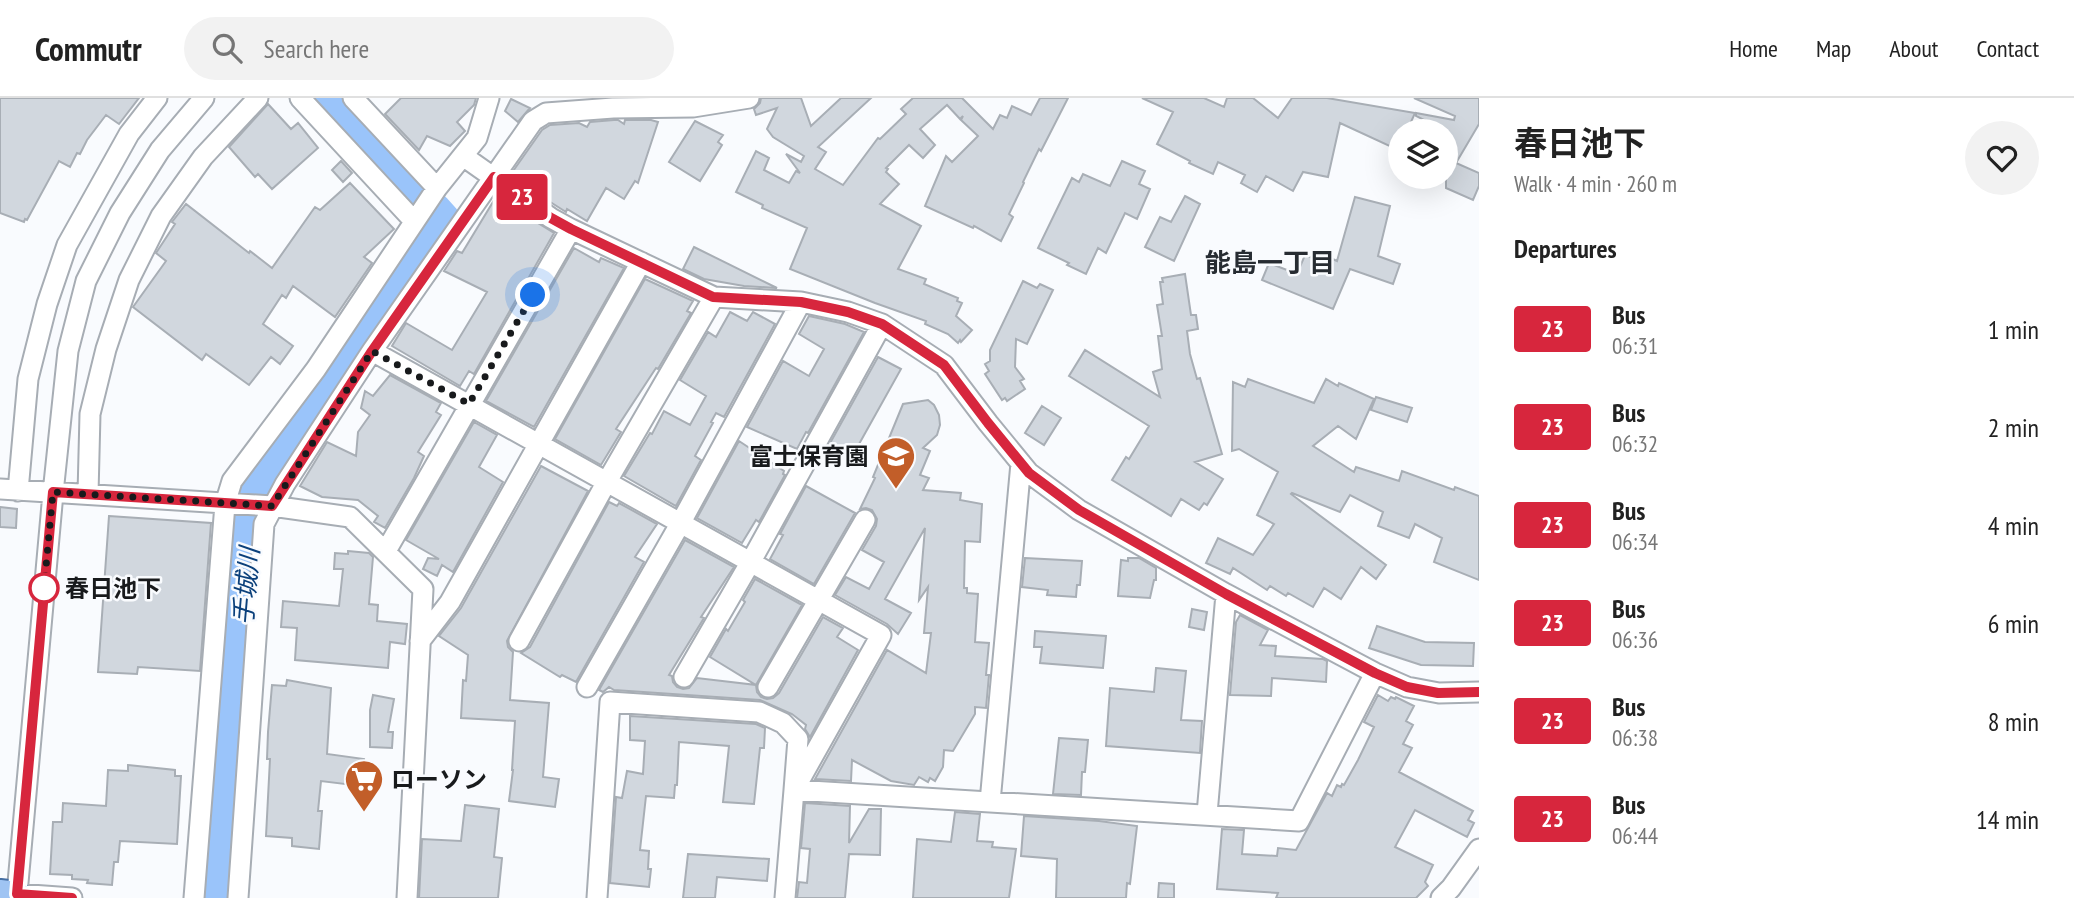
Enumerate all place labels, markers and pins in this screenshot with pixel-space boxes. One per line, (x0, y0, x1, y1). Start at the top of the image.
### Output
school or university icon: 富士保育園 (875, 435, 917, 490)
place label: 富士保育園 (749, 441, 869, 472)
marker: 春日池下 (29, 573, 59, 603)
place label: 春日池下 (65, 573, 161, 604)
supermarket icon: ローソン (343, 758, 385, 813)
place label: ローソン (391, 764, 487, 795)

